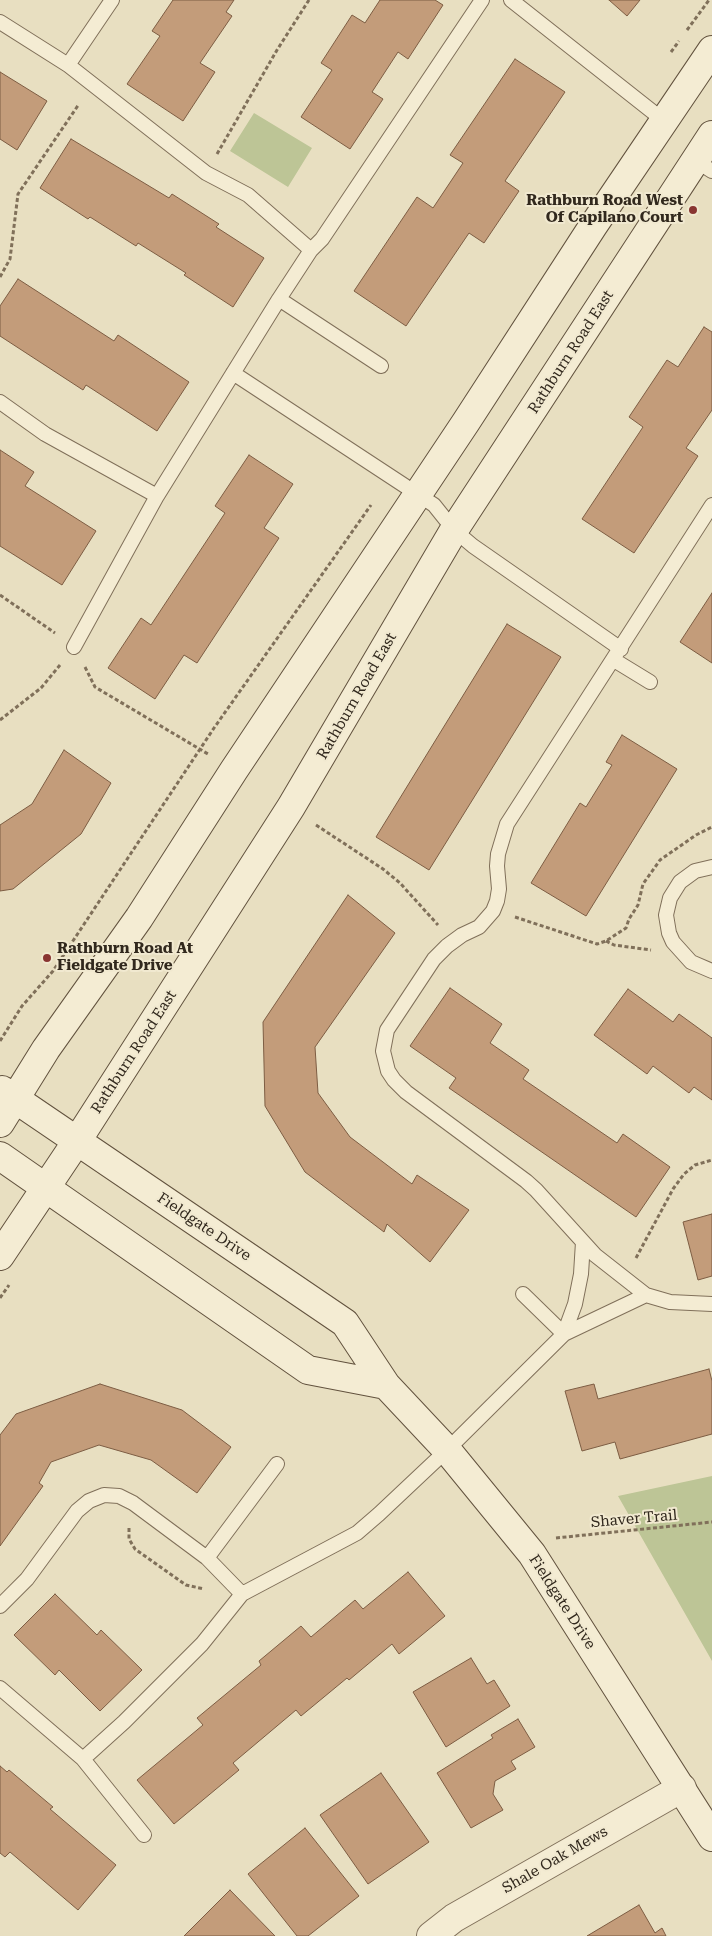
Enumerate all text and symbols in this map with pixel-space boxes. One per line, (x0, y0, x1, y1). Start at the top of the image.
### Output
place label: Rathburn Road West Of Capilano Court (526, 192, 683, 227)
marker: Rathburn Road West Of Capilano Court (687, 204, 699, 216)
street label: Rathburn Road East (524, 287, 618, 417)
street label: Rathburn Road East (313, 630, 401, 762)
place label: Rathburn Road At Fieldgate Drive (57, 940, 193, 975)
marker: Rathburn Road At Fieldgate Drive (41, 952, 53, 964)
street label: Rathburn Road East (87, 987, 181, 1117)
street label: Fieldgate Drive (154, 1189, 254, 1265)
street label: Shaver Trail (590, 1506, 678, 1532)
street label: Fieldgate Drive (525, 1551, 599, 1653)
street label: Shale Oak Mews (499, 1822, 611, 1898)

